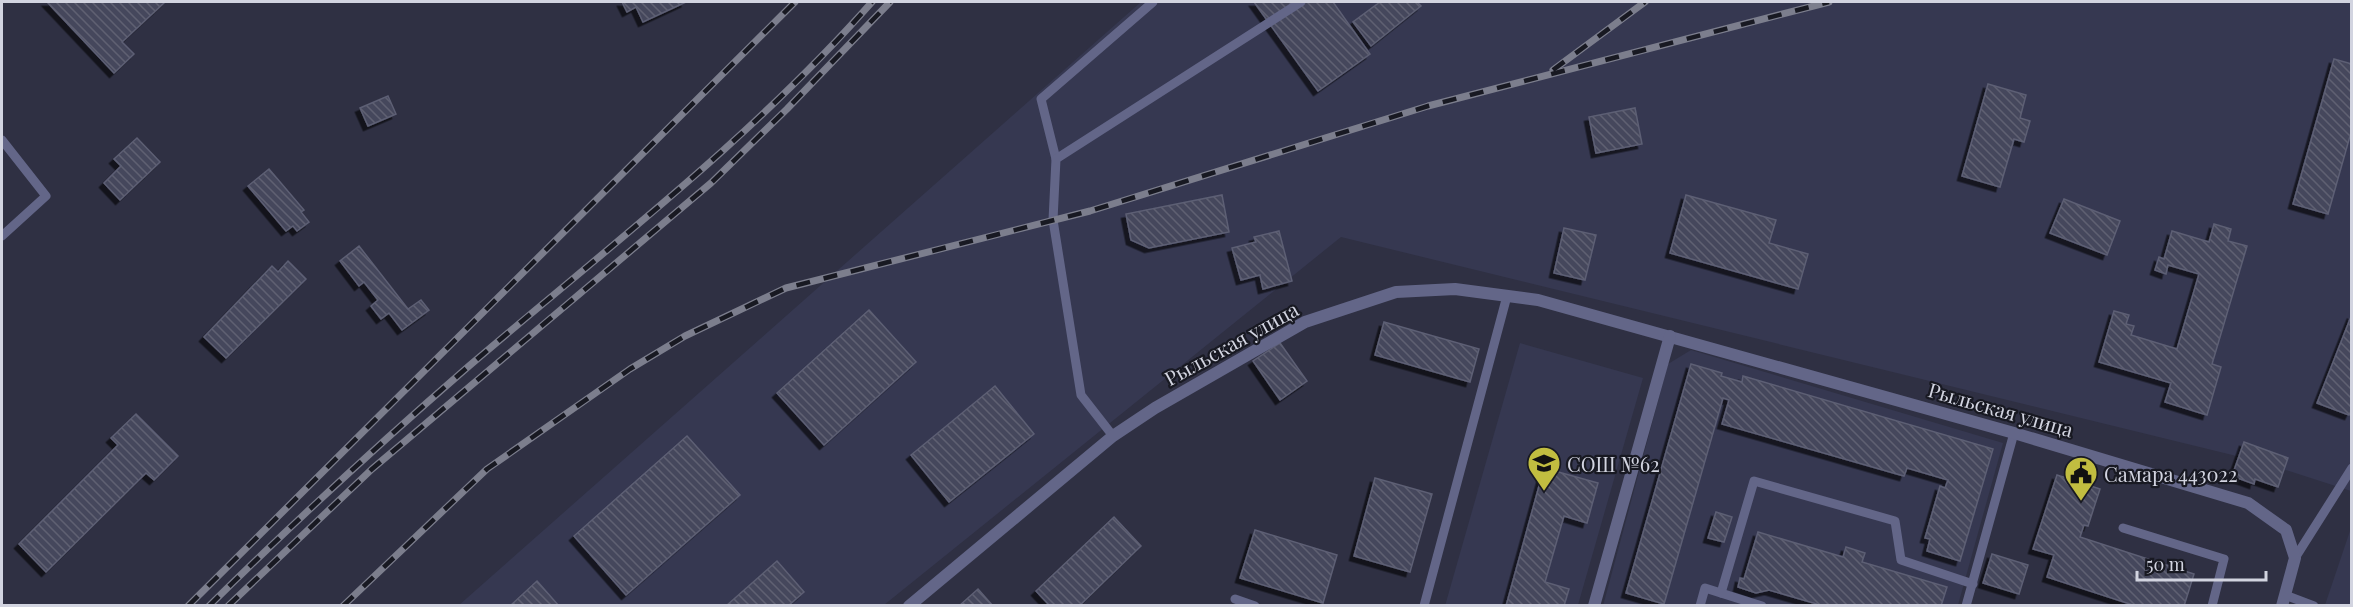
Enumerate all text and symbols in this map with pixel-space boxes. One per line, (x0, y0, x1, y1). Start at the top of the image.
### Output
street label: Рыльская улица (1159, 295, 1303, 391)
street label: Рыльская улица (1925, 375, 2077, 443)
school or university icon: СОШ №62 (1526, 445, 1562, 492)
place label: СОШ №62 (1567, 450, 1660, 477)
public building icon: Самара 443022 (2063, 455, 2099, 502)
place label: Самара 443022 (2104, 460, 2238, 487)
scale bar (2137, 544, 2266, 582)
text: 50 m (2146, 552, 2185, 576)

